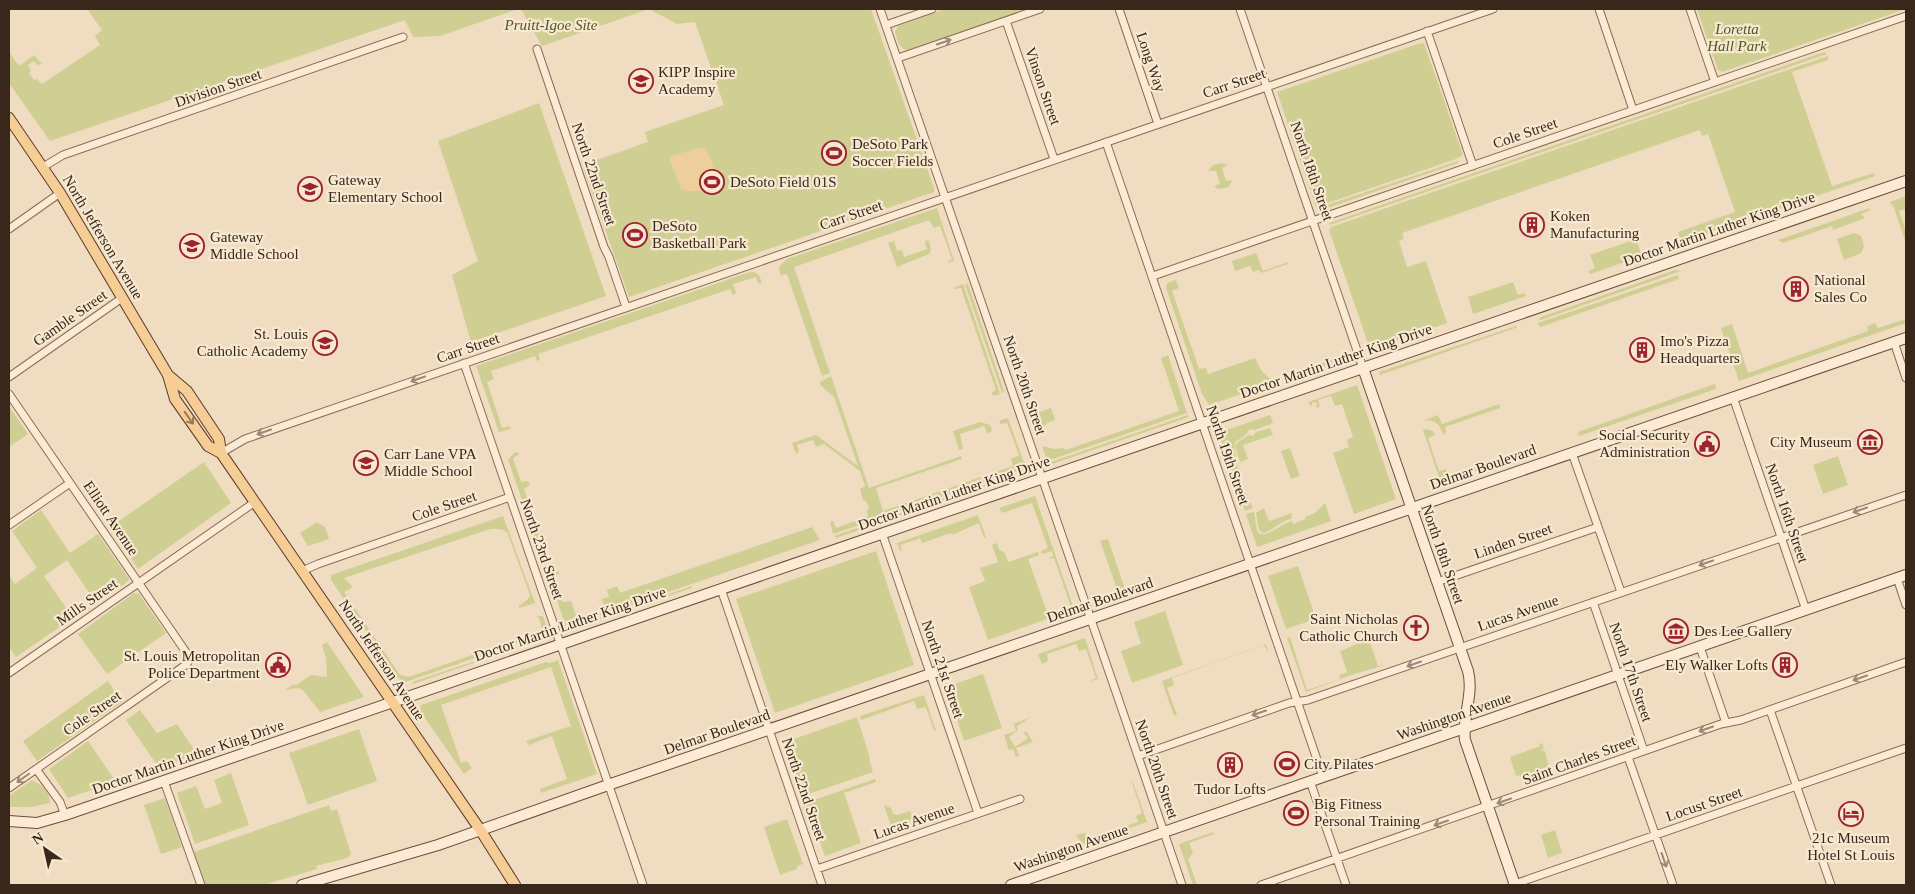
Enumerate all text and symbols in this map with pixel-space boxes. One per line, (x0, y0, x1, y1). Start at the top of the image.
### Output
park label: Pruitt-Igoe Site (504, 17, 598, 33)
park label: Loretta Hall Park (1706, 21, 1767, 54)
street label: Long Way (1133, 30, 1169, 95)
one-way arrow (935, 37, 951, 46)
street label: Vinson Street (1022, 45, 1064, 128)
place label: KIPP Inspire Academy (658, 64, 736, 97)
street label: Division Street (173, 65, 264, 110)
street label: Carr Street (1200, 65, 1268, 101)
school or university icon: KIPP Inspire Academy (628, 68, 654, 94)
street label: Cole Street (1491, 114, 1560, 151)
street label: North 18th Street (1287, 119, 1337, 224)
street label: North 22nd Street (569, 121, 619, 228)
place label: DeSoto Park Soccer Fields (852, 136, 933, 169)
sports icon: DeSoto Park Soccer Fields (821, 140, 847, 166)
sports icon: DeSoto Field 01S (699, 169, 725, 195)
street label: North Jefferson Avenue (60, 172, 147, 302)
place label: Gateway Elementary School (328, 172, 443, 205)
place label: DeSoto Field 01S (730, 174, 837, 190)
school or university icon: Gateway Elementary School (297, 176, 323, 202)
street label: Doctor Martin Luther King Drive (1621, 189, 1817, 269)
street label: Carr Street (817, 197, 885, 233)
place label: Koken Manufacturing (1550, 208, 1640, 241)
building icon: Koken Manufacturing (1519, 212, 1545, 238)
place label: DeSoto Basketball Park (652, 218, 747, 251)
sports icon: DeSoto Basketball Park (622, 222, 648, 248)
place label: Gateway Middle School (210, 229, 299, 262)
school or university icon: Gateway Middle School (179, 233, 205, 259)
place label: National Sales Co (1814, 272, 1867, 305)
building icon: National Sales Co (1783, 276, 1809, 302)
street label: Gamble Street (30, 286, 111, 349)
street label: Doctor Martin Luther King Drive (1238, 321, 1434, 401)
place label: St. Louis Catholic Academy (197, 326, 308, 359)
school or university icon: St. Louis Catholic Academy (312, 330, 338, 356)
street label: Carr Street (434, 330, 502, 366)
street label: North 20th Street (1000, 333, 1050, 438)
place label: Imo's Pizza Headquarters (1660, 333, 1740, 366)
building icon: Imo's Pizza Headquarters (1629, 337, 1655, 363)
one-way arrow (411, 375, 426, 384)
street label: North 19th Street (1203, 403, 1253, 508)
one-way arrow (184, 411, 194, 425)
place label: Social Security Administration (1599, 427, 1690, 460)
one-way arrow (257, 428, 273, 437)
museum icon: City Museum (1857, 429, 1883, 455)
public building icon: Social Security Administration (1694, 431, 1720, 457)
place label: City Museum (1770, 434, 1852, 450)
street label: Delmar Boulevard (1428, 441, 1539, 493)
place label: Carr Lane VPA Middle School (384, 446, 477, 479)
school or university icon: Carr Lane VPA Middle School (353, 450, 379, 476)
street label: Doctor Martin Luther King Drive (856, 453, 1052, 533)
street label: North 16th Street (1762, 461, 1812, 566)
street label: Elliott Avenue (80, 478, 142, 558)
street label: Cole Street (410, 487, 479, 524)
street label: North 23rd Street (517, 497, 567, 602)
street label: North 18th Street (1418, 502, 1468, 607)
one-way arrow (1852, 506, 1868, 516)
street label: Linden Street (1472, 520, 1555, 562)
one-way arrow (1699, 559, 1715, 568)
street label: Delmar Boulevard (1045, 574, 1156, 626)
street label: Mills Street (54, 575, 121, 629)
street label: Doctor Martin Luther King Drive (472, 584, 668, 664)
street label: Lucas Avenue (1476, 592, 1561, 634)
street label: North Jefferson Avenue (336, 597, 428, 724)
place label: Saint Nicholas Catholic Church (1299, 611, 1398, 644)
church icon: Saint Nicholas Catholic Church (1403, 615, 1429, 641)
street label: North 21st Street (919, 618, 968, 721)
museum icon: Des Lee Gallery (1663, 618, 1689, 644)
street label: North 17th Street (1606, 620, 1656, 725)
place label: Des Lee Gallery (1694, 623, 1793, 639)
place label: St. Louis Metropolitan Police Department (124, 648, 261, 681)
public building icon: St. Louis Metropolitan Police Department (265, 652, 291, 678)
building icon: Ely Walker Lofts (1772, 652, 1798, 678)
place label: Ely Walker Lofts (1665, 657, 1768, 673)
one-way arrow (1406, 659, 1422, 669)
one-way arrow (1853, 674, 1869, 683)
street label: Cole Street (60, 687, 125, 739)
street label: Washington Avenue (1395, 689, 1514, 743)
street label: Delmar Boulevard (662, 706, 773, 758)
one-way arrow (1252, 709, 1267, 718)
street label: Doctor Martin Luther King Drive (90, 717, 286, 797)
street label: North 20th Street (1132, 717, 1182, 822)
one-way arrow (1699, 725, 1715, 734)
street label: Saint Charles Street (1520, 732, 1638, 788)
street label: North 22nd Street (779, 736, 829, 843)
sports icon: City Pilates (1274, 751, 1300, 777)
building icon: Tudor Lofts (1217, 752, 1243, 778)
place label: City Pilates (1304, 756, 1374, 772)
one-way arrow (16, 773, 30, 783)
place label: Tudor Lofts (1194, 781, 1266, 797)
street label: Locust Street (1664, 783, 1745, 825)
place label: Big Fitness Personal Training (1314, 796, 1421, 829)
one-way arrow (1496, 797, 1512, 806)
street label: Lucas Avenue (872, 800, 957, 842)
sports icon: Big Fitness Personal Training (1283, 800, 1309, 826)
hotel icon: 21c Museum Hotel St Louis (1838, 801, 1864, 827)
one-way arrow (1434, 819, 1449, 828)
street label: Washington Avenue (1012, 821, 1131, 875)
north arrow (20, 824, 70, 874)
text: N (30, 830, 46, 848)
place label: 21c Museum Hotel St Louis (1807, 830, 1895, 863)
one-way arrow (1660, 852, 1669, 868)

